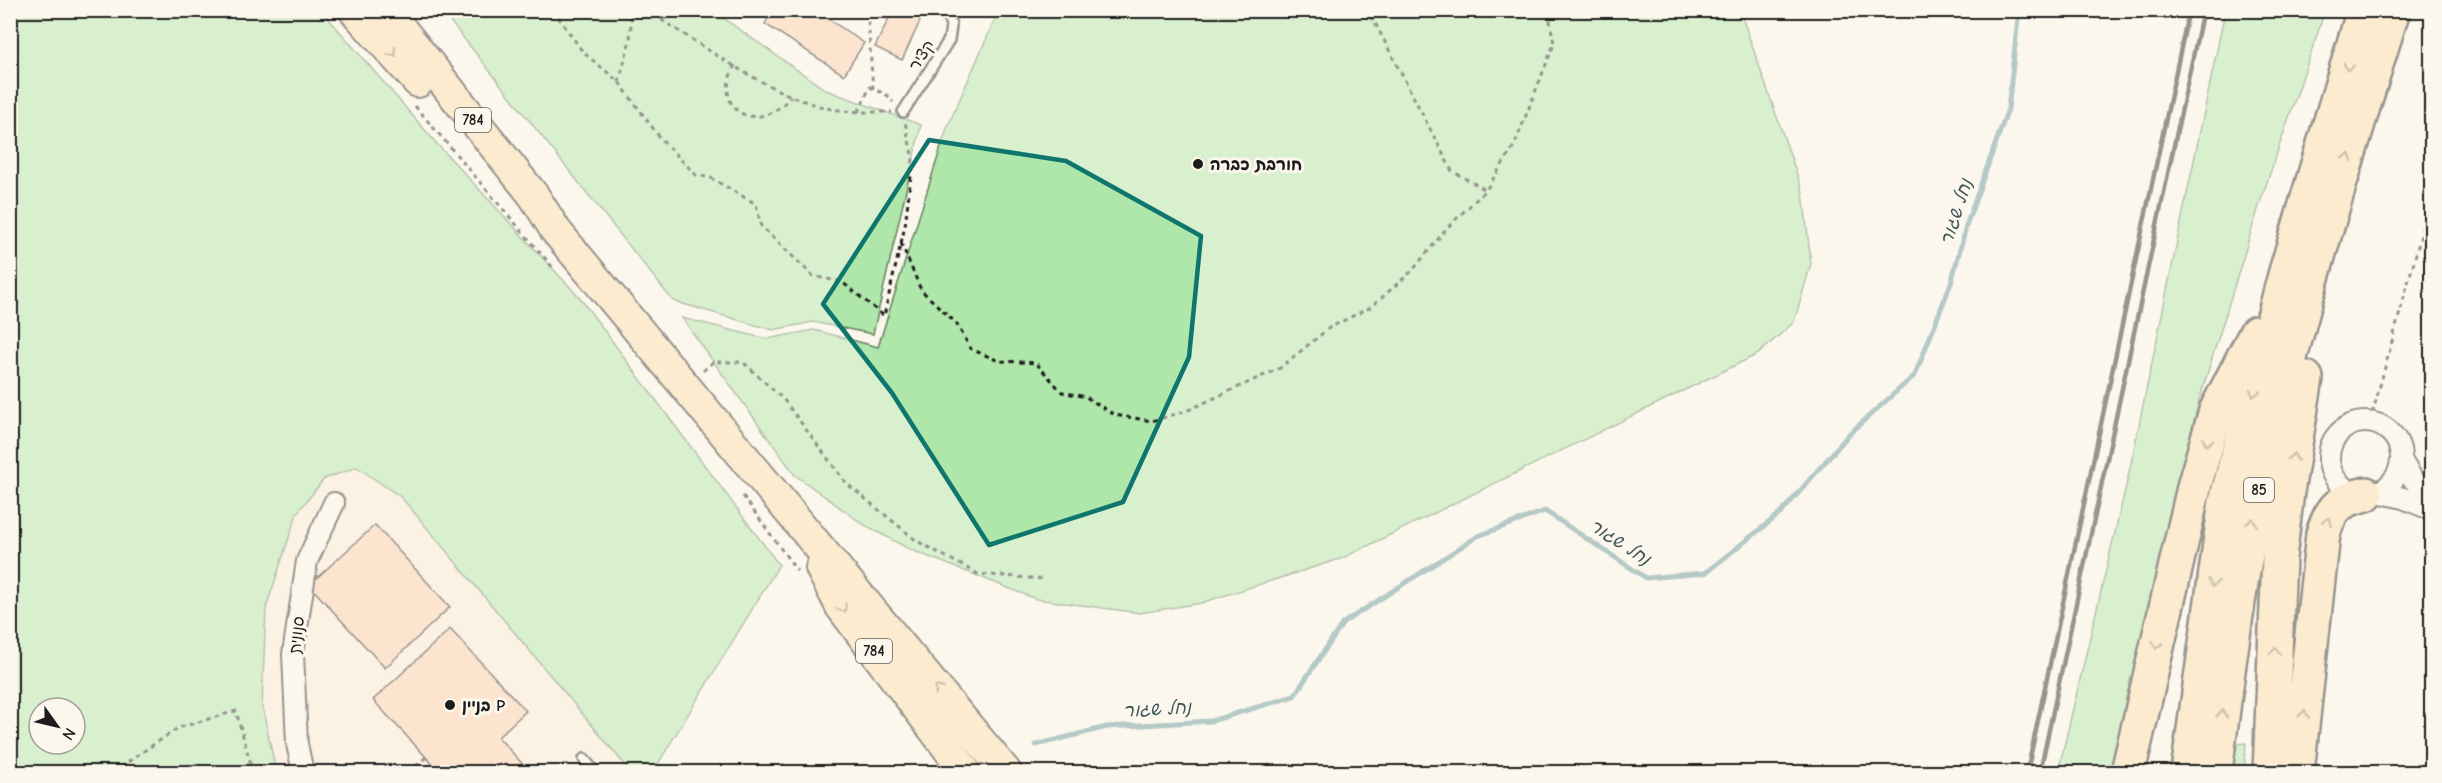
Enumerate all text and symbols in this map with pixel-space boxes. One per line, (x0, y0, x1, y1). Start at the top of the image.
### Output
street label: קציר (905, 37, 939, 75)
one-way arrow (386, 47, 397, 57)
one-way arrow (2342, 61, 2355, 72)
road number: 784 (455, 108, 491, 132)
one-way arrow (2341, 152, 2353, 163)
place label: חורבת כברה (1210, 156, 1302, 174)
marker: חורבת כברה (1191, 157, 1205, 171)
water label: נחל שגור (1936, 175, 1978, 248)
one-way arrow (2249, 387, 2261, 397)
one-way arrow (2202, 436, 2214, 447)
one-way arrow (2286, 453, 2299, 463)
road number: 85 (2244, 478, 2274, 502)
water label: נחל שגור (1585, 515, 1655, 571)
one-way arrow (2245, 517, 2258, 527)
one-way arrow (2321, 517, 2333, 528)
one-way arrow (2207, 578, 2220, 588)
one-way arrow (836, 602, 847, 613)
street label: סנונית (286, 615, 308, 655)
road number: 784 (856, 639, 892, 663)
one-way arrow (2151, 640, 2164, 650)
one-way arrow (2269, 647, 2282, 656)
one-way arrow (934, 685, 945, 696)
north arrow (27, 696, 87, 756)
place label: בניין P (462, 697, 505, 716)
water label: נחל שגור (1122, 697, 1193, 722)
marker: בניין P (443, 698, 457, 712)
one-way arrow (2216, 710, 2228, 719)
one-way arrow (2297, 710, 2310, 719)
text: N (58, 724, 79, 743)

